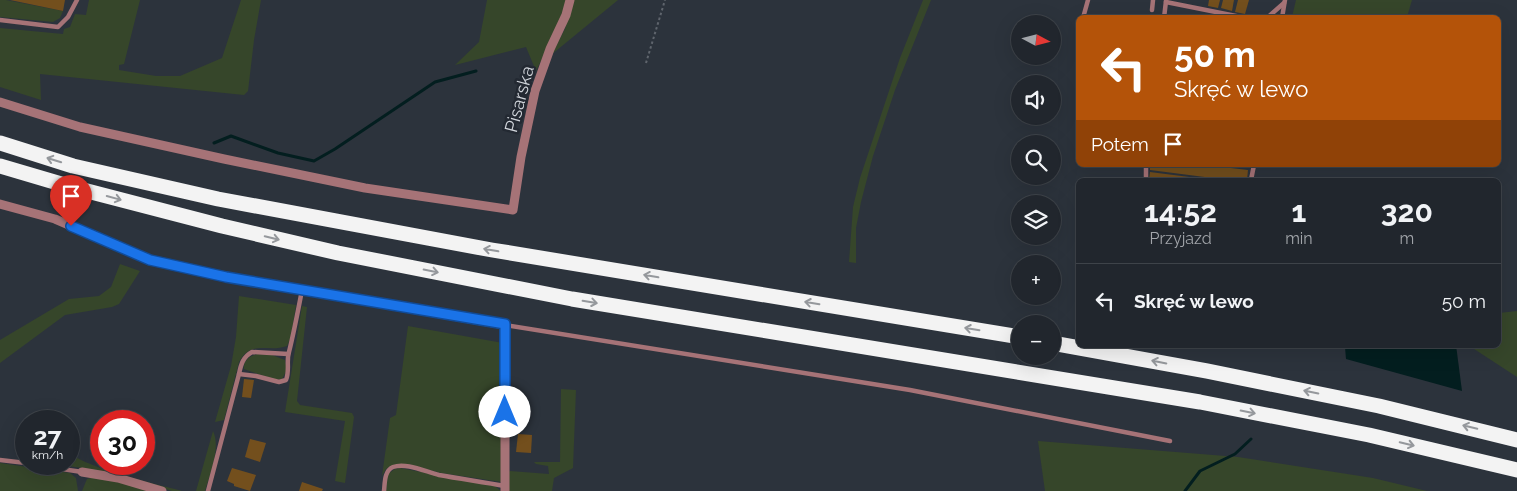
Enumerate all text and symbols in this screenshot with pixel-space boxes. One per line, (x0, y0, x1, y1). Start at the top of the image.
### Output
north arrow (1011, 15, 1061, 65)
map controls (1011, 15, 1061, 365)
text: 50 m (1174, 34, 1256, 75)
icon: left (1091, 35, 1156, 100)
street label: Pisarska (500, 63, 538, 135)
button: sound (1011, 75, 1061, 125)
text: Skręć w lewo (1174, 76, 1308, 102)
icon: arrive (1159, 130, 1187, 158)
text: Potem (1091, 133, 1149, 155)
button: search (1011, 135, 1061, 185)
one-way arrow (47, 154, 63, 164)
pin (50, 175, 92, 226)
icon: arrive (57, 182, 85, 210)
one-way arrow (106, 194, 122, 203)
text: 14:52 (1144, 194, 1217, 229)
text: 1 (1291, 194, 1306, 229)
text: 320 (1381, 194, 1433, 229)
button: layers (1011, 195, 1061, 245)
text: Przyjazd (1150, 229, 1212, 248)
text: min (1285, 229, 1313, 248)
text: m (1399, 229, 1414, 248)
one-way arrow (263, 234, 279, 243)
one-way arrow (483, 244, 499, 254)
button: + (1011, 255, 1061, 305)
one-way arrow (422, 267, 438, 276)
one-way arrow (644, 270, 660, 280)
icon: left (1091, 287, 1119, 315)
text: Skręć w lewo (1134, 290, 1254, 312)
text: 50 m (1442, 290, 1486, 312)
one-way arrow (582, 297, 598, 307)
one-way arrow (804, 297, 820, 307)
button: − (1011, 315, 1061, 365)
one-way arrow (964, 324, 980, 334)
one-way arrow (1151, 356, 1167, 366)
position arrow (478, 385, 530, 437)
one-way arrow (1304, 387, 1320, 396)
one-way arrow (1240, 407, 1256, 417)
speed limit sign: 30 (90, 410, 155, 475)
text: 27 (33, 421, 62, 451)
one-way arrow (1462, 422, 1478, 431)
one-way arrow (1399, 440, 1415, 449)
text: km/h (32, 448, 63, 462)

